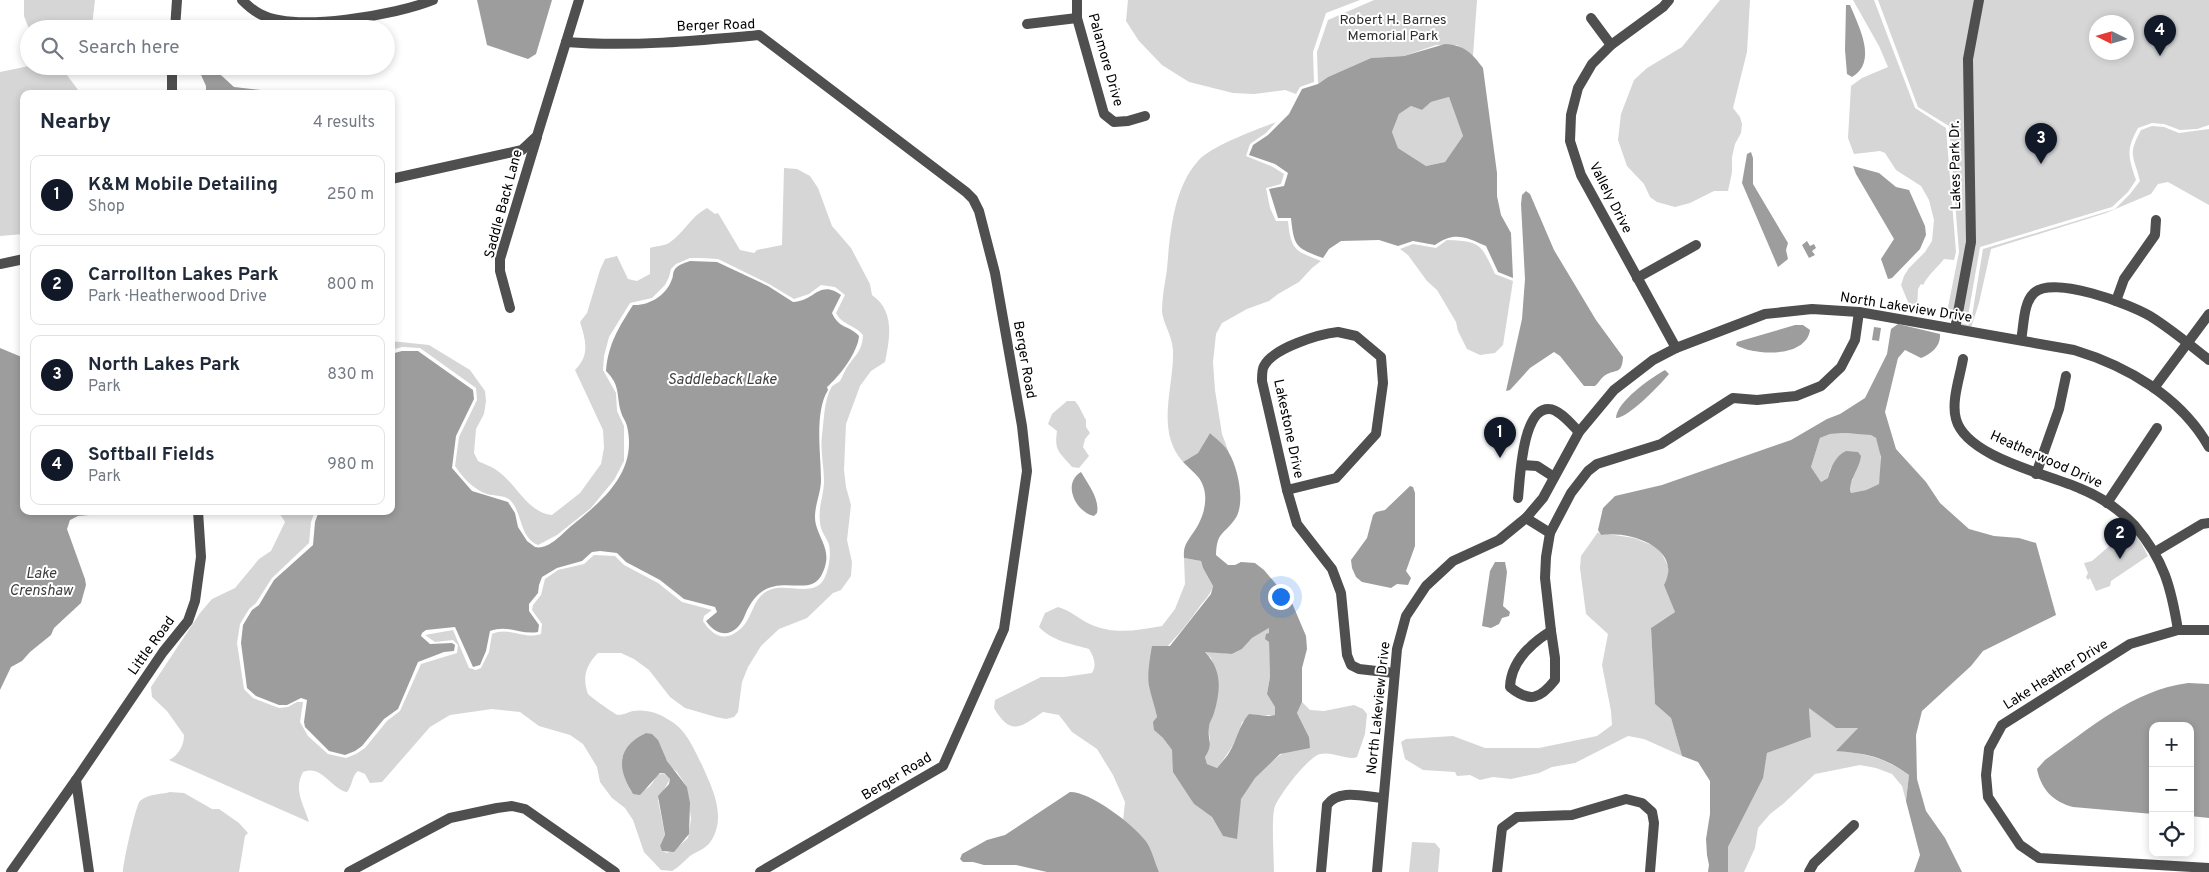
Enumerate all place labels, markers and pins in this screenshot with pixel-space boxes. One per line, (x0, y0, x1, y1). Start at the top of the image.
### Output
pin: 4 (2144, 15, 2176, 56)
pin: 3 (2025, 123, 2057, 164)
pin: 1 (1484, 417, 1516, 458)
pin: 2 (2104, 518, 2136, 559)

